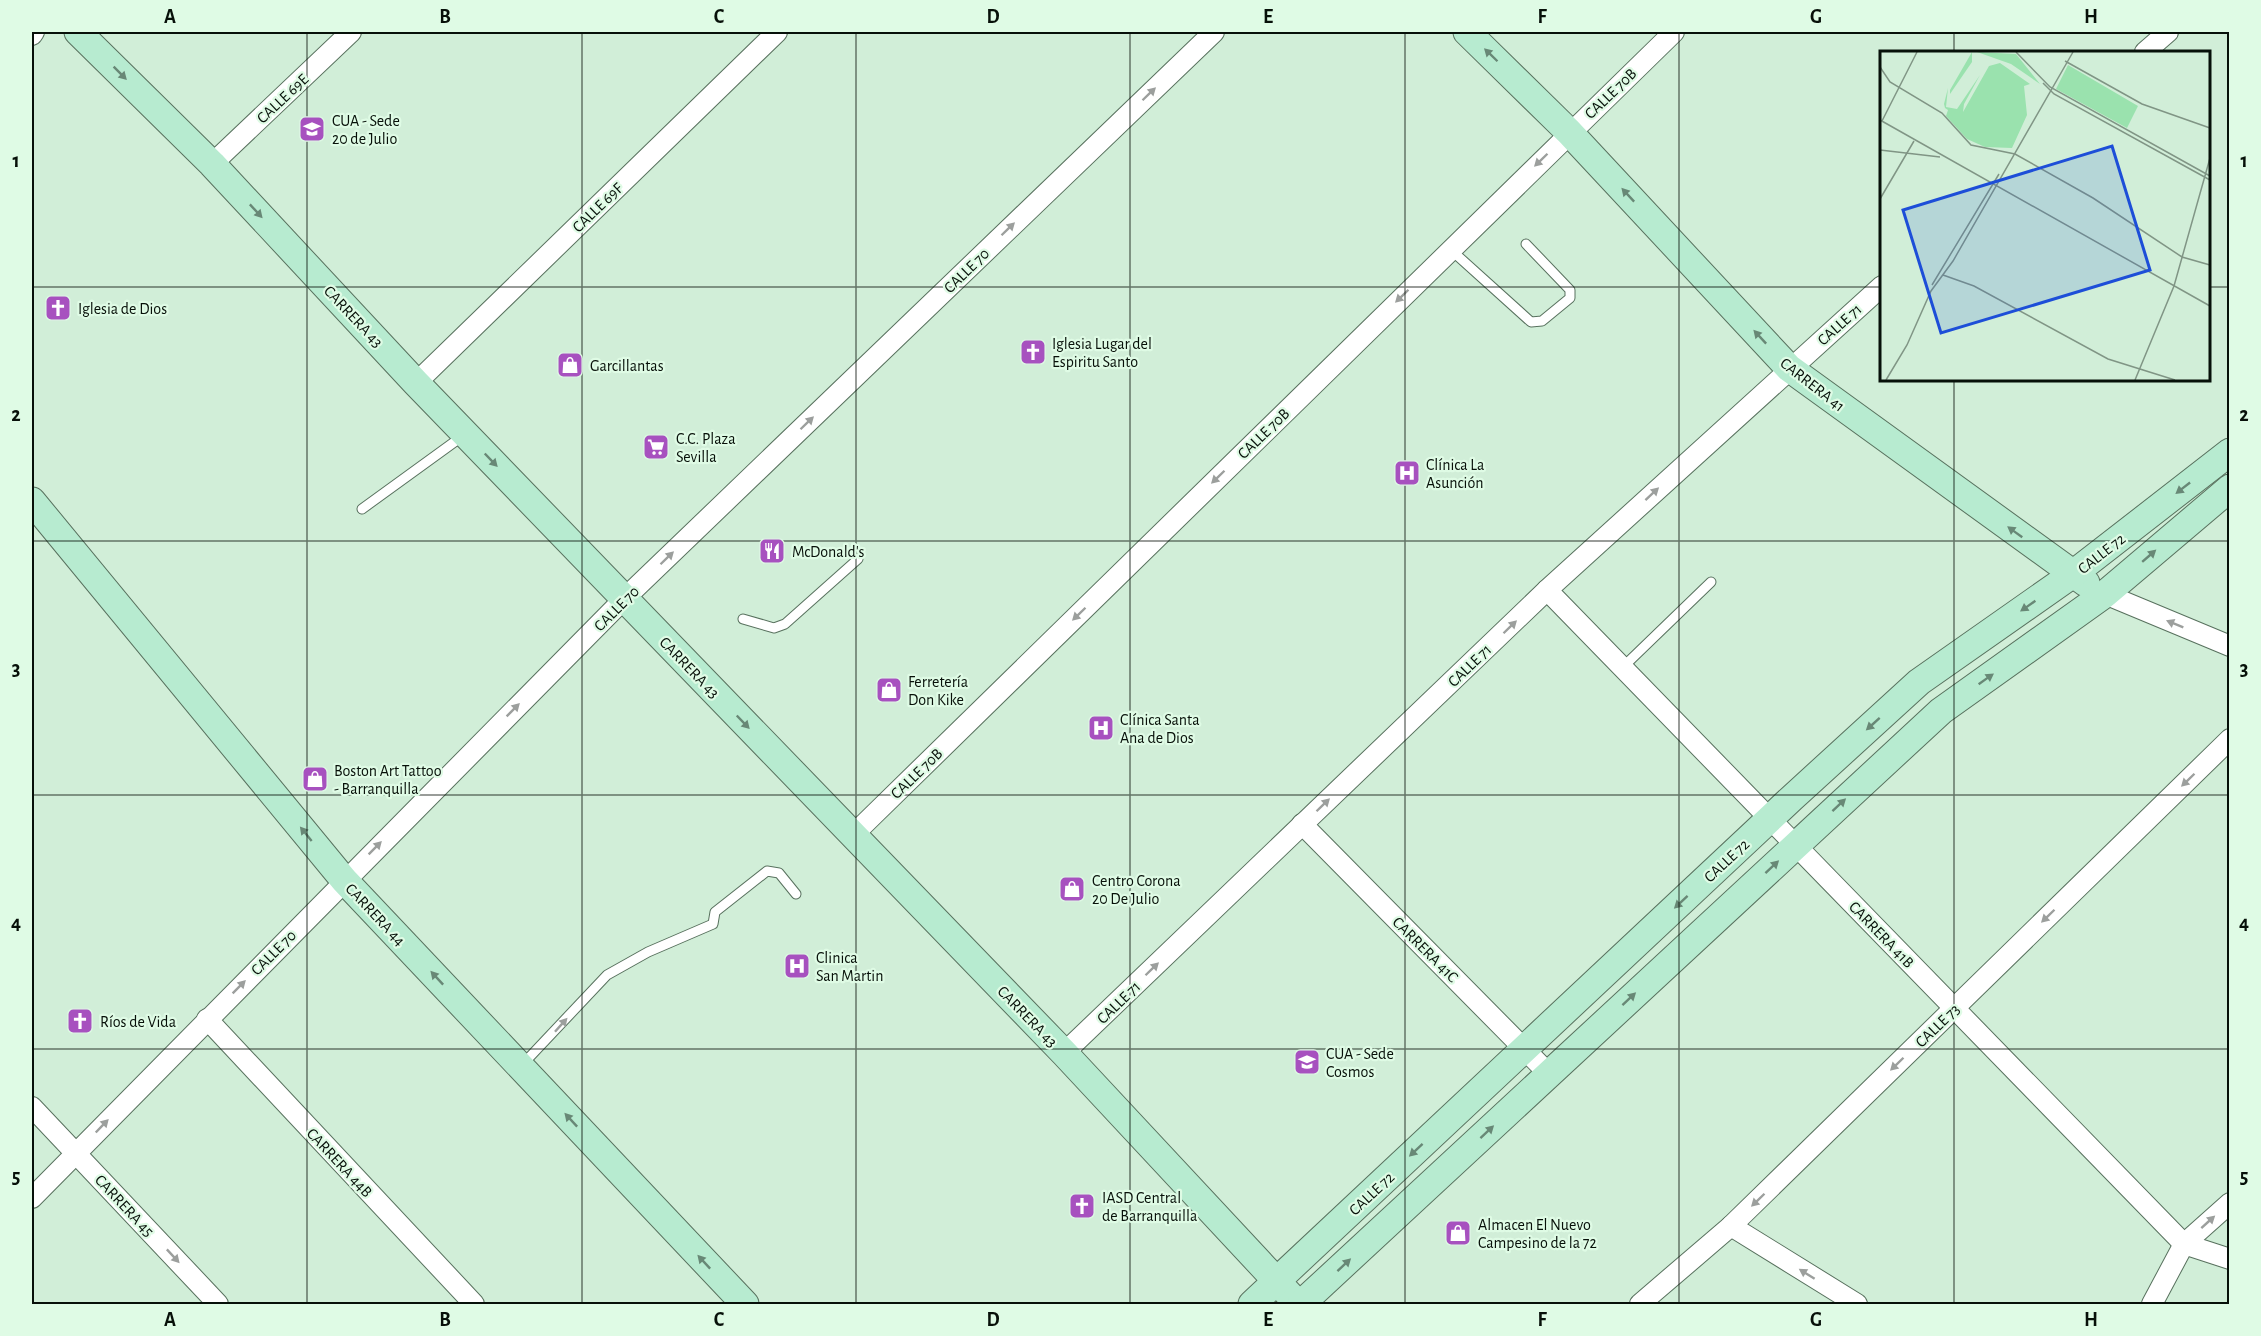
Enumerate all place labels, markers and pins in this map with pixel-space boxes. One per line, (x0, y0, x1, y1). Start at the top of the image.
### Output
place label: CUA - Sede 20 de Julio (332, 113, 400, 147)
school or university icon: CUA - Sede 20 de Julio (297, 114, 327, 144)
church icon: Iglesia de Dios (43, 293, 73, 323)
place label: Iglesia de Dios (78, 301, 167, 317)
place label: Iglesia Lugar del Espiritu Santo (1052, 336, 1152, 370)
church icon: Iglesia Lugar del Espiritu Santo (1018, 337, 1048, 367)
shop icon: Garcillantas (555, 350, 585, 380)
place label: Garcillantas (590, 358, 664, 374)
place label: C.C. Plaza Sevilla (676, 431, 736, 465)
supermarket icon: C.C. Plaza Sevilla (641, 432, 671, 462)
place label: Clínica La Asunción (1426, 457, 1484, 491)
hospital icon: Clínica La Asunción (1392, 458, 1422, 488)
restaurant icon: McDonald's (757, 536, 787, 566)
place label: McDonald's (792, 544, 865, 560)
place label: Ferretería Don Kike (908, 674, 968, 708)
shop icon: Ferretería Don Kike (874, 675, 904, 705)
place label: Clínica Santa Ana de Dios (1120, 712, 1200, 746)
hospital icon: Clínica Santa Ana de Dios (1086, 713, 1116, 743)
place label: Boston Art Tattoo - Barranquilla (334, 763, 442, 797)
shop icon: Boston Art Tattoo - Barranquilla (300, 764, 330, 794)
place label: Centro Corona 20 De Julio (1092, 873, 1181, 907)
shop icon: Centro Corona 20 De Julio (1057, 874, 1087, 904)
place label: Clinica San Martin (816, 950, 883, 984)
hospital icon: Clinica San Martin (782, 951, 812, 981)
church icon: Ríos de Vida (65, 1006, 95, 1036)
place label: Ríos de Vida (100, 1014, 176, 1030)
place label: CUA - Sede Cosmos (1326, 1046, 1394, 1080)
school or university icon: CUA - Sede Cosmos (1292, 1047, 1322, 1077)
place label: IASD Central de Barranquilla (1102, 1190, 1197, 1224)
church icon: IASD Central de Barranquilla (1067, 1191, 1097, 1221)
place label: Almacen El Nuevo Campesino de la 72 (1478, 1217, 1597, 1251)
shop icon: Almacen El Nuevo Campesino de la 72 (1443, 1218, 1473, 1248)

